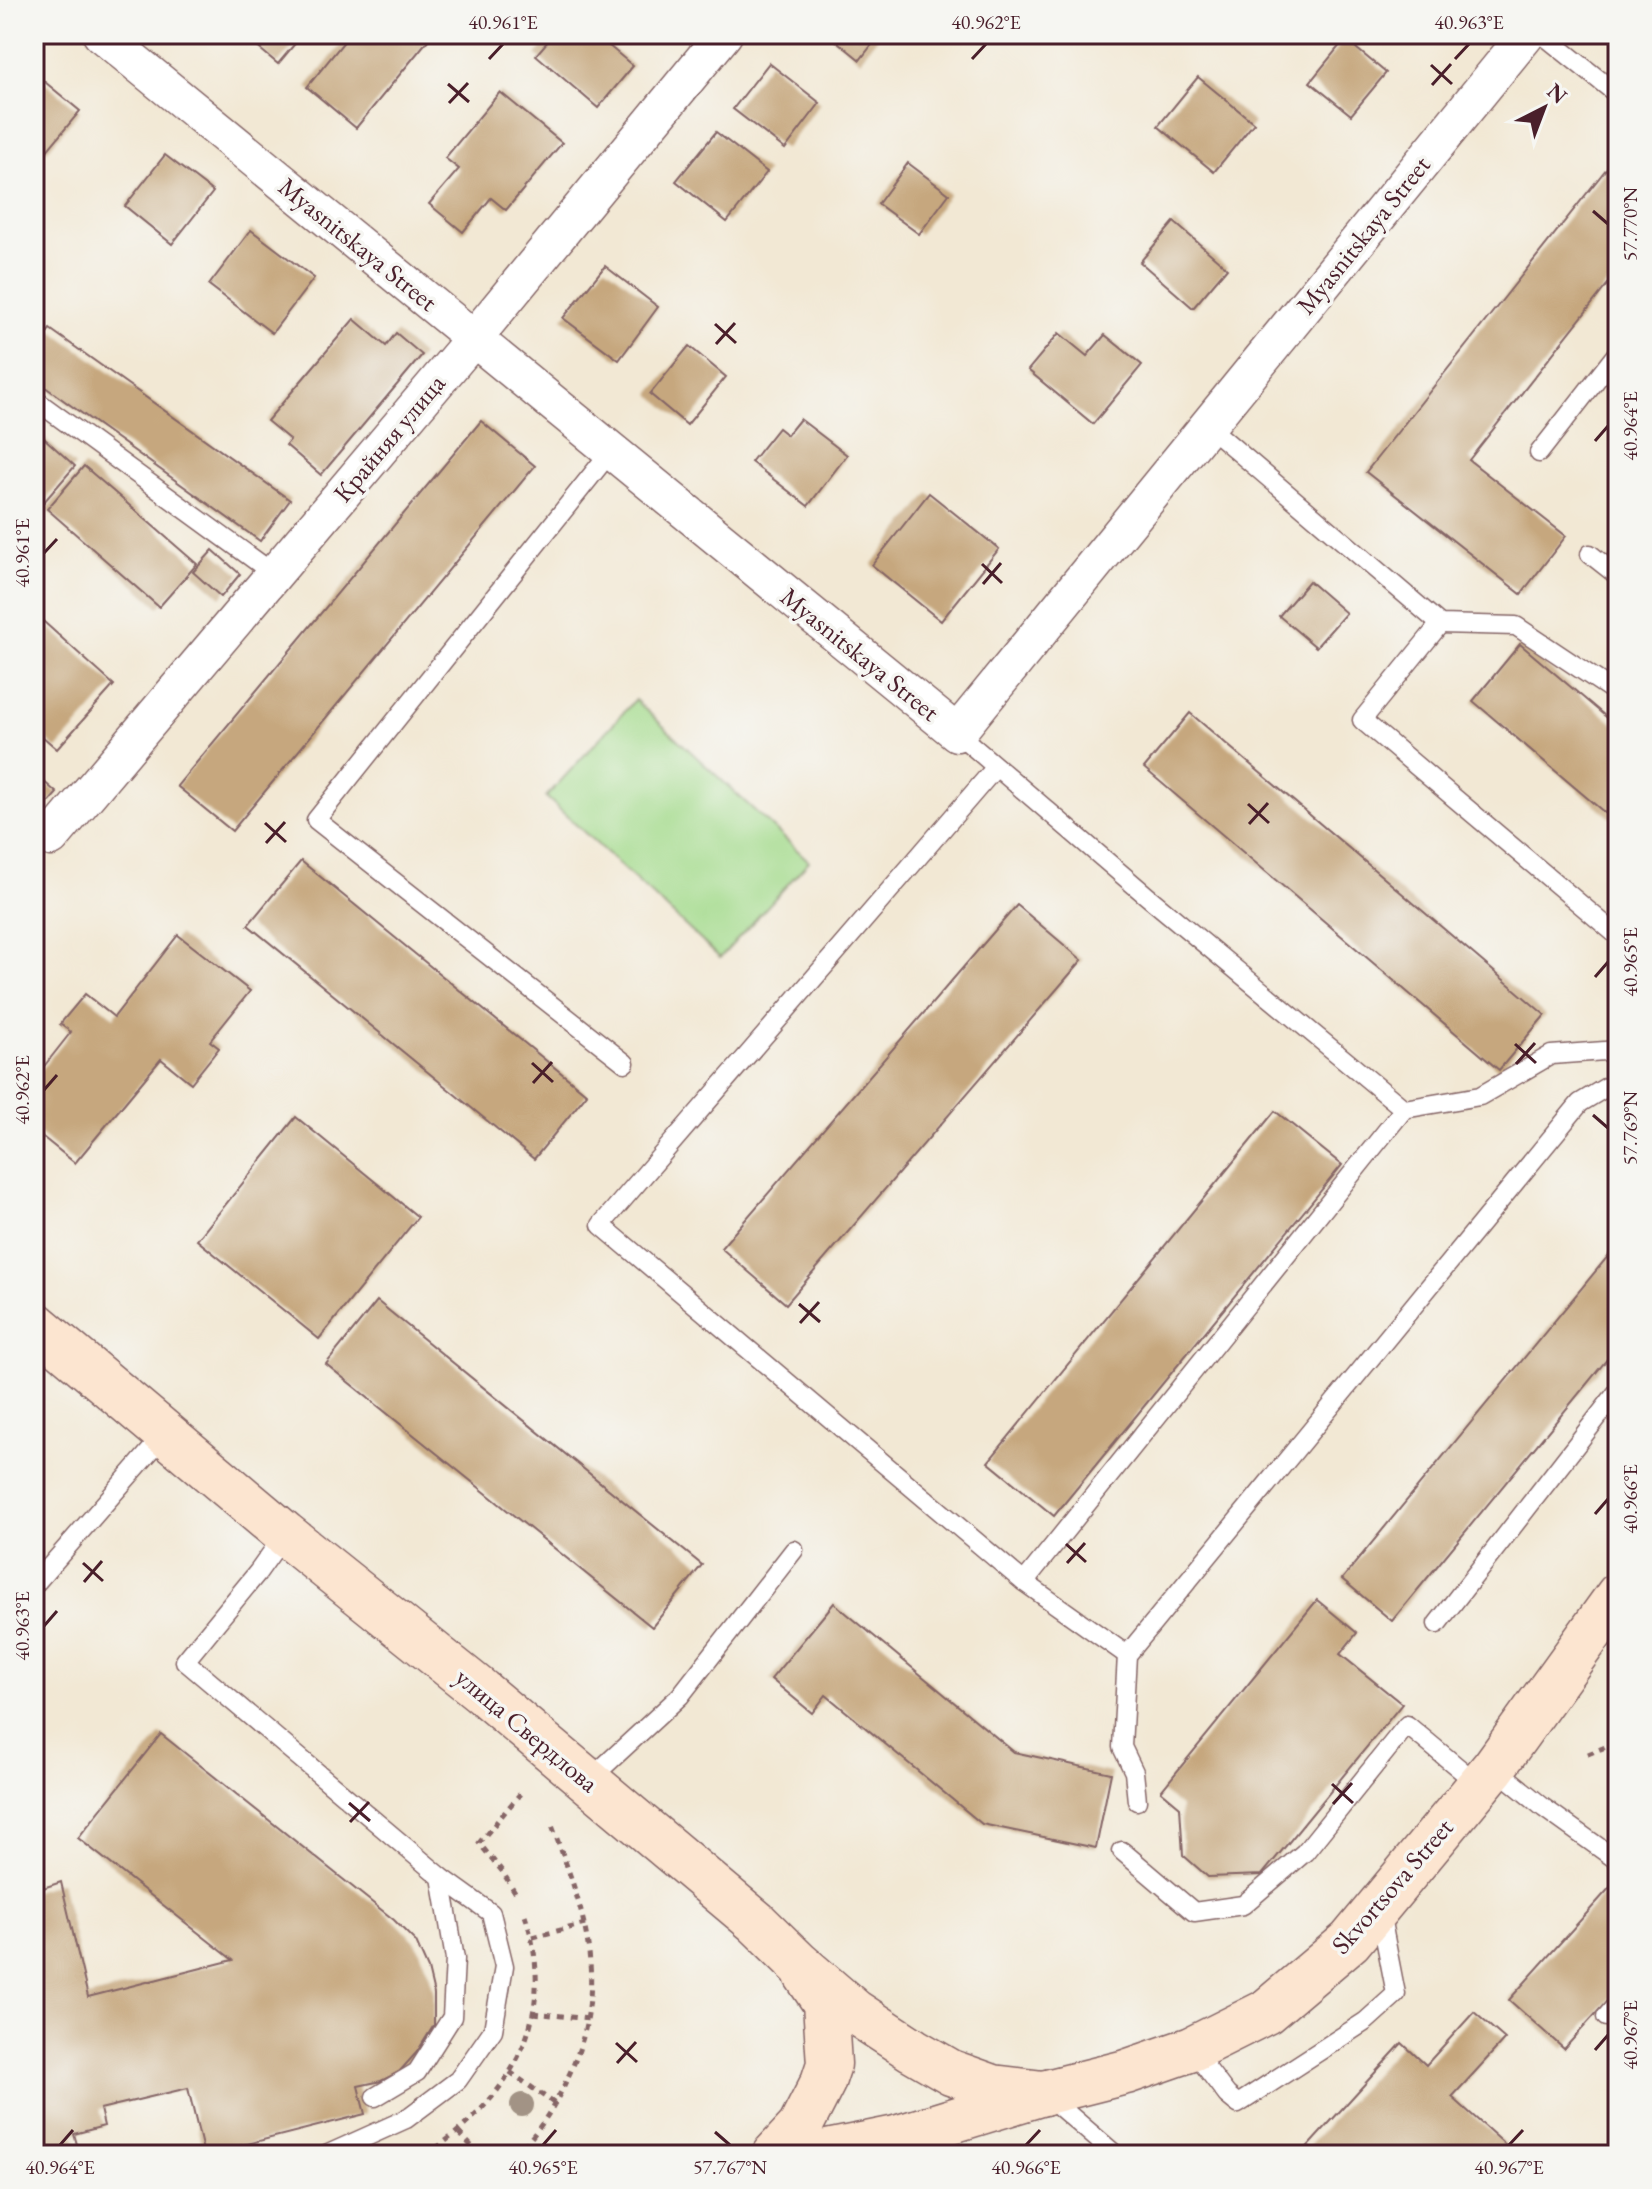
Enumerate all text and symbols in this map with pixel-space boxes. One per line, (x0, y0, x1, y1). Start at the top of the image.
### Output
text: 40.961°E (468, 9, 538, 35)
text: 40.962°E (951, 9, 1021, 35)
text: 40.963°E (1434, 9, 1504, 35)
north arrow (1504, 68, 1584, 148)
text: N (1541, 77, 1574, 110)
street label: Myasnitskaya Street (1288, 149, 1438, 321)
street label: Myasnitskaya Street (272, 169, 444, 319)
text: 57.770°N (1617, 187, 1643, 261)
street label: Крайняя улица (326, 366, 453, 509)
text: 40.964°E (1617, 391, 1643, 461)
text: 40.961°E (9, 518, 35, 588)
street label: Myasnitskaya Street (774, 579, 946, 729)
text: 40.965°E (1617, 927, 1643, 997)
text: 40.962°E (9, 1055, 35, 1125)
text: 57.769°N (1617, 1091, 1643, 1165)
text: 40.966°E (1617, 1464, 1643, 1534)
text: 40.963°E (9, 1591, 35, 1661)
street label: улица Свердлова (448, 1660, 606, 1800)
street label: Skvortsova Street (1324, 1811, 1460, 1961)
text: 40.967°E (1617, 2000, 1643, 2070)
text: 40.964°E (25, 2154, 95, 2180)
text: 40.965°E (508, 2154, 578, 2180)
text: 57.767°N (693, 2154, 767, 2180)
text: 40.966°E (991, 2154, 1061, 2180)
text: 40.967°E (1474, 2154, 1544, 2180)

